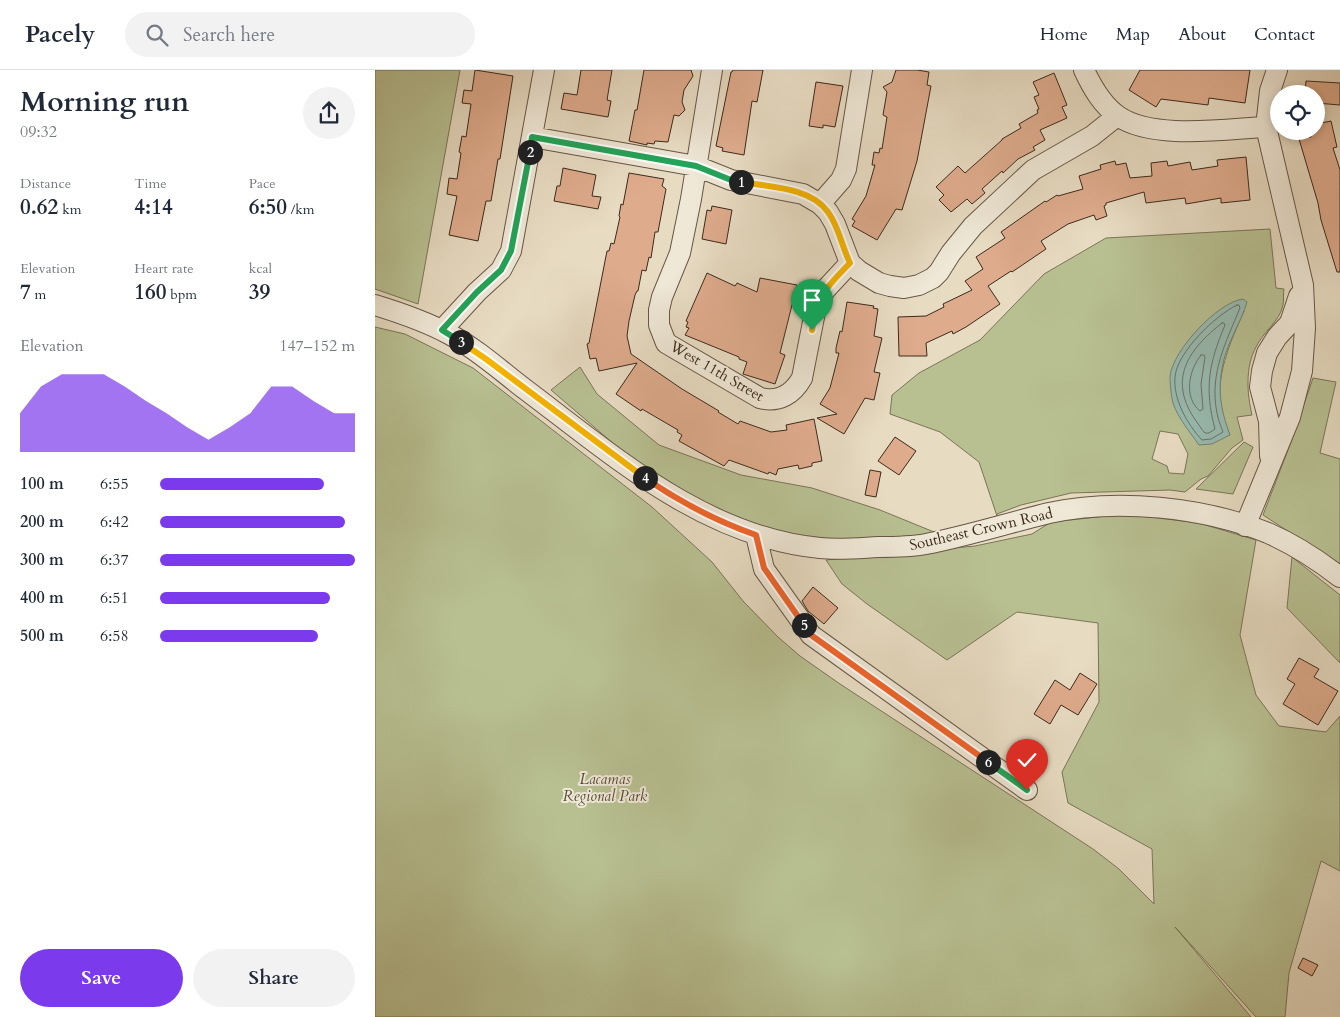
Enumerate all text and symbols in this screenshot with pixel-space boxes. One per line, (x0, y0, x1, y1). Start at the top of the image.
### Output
search box (125, 12, 475, 57)
text: Pacely (25, 18, 95, 51)
icon: search (143, 21, 171, 49)
text: Search here (183, 22, 275, 48)
text: Home (1040, 22, 1088, 47)
text: Map (1116, 22, 1150, 47)
text: About (1178, 22, 1226, 47)
text: Contact (1254, 22, 1315, 47)
text: Morning run (20, 83, 189, 121)
map controls (1270, 85, 1325, 140)
button: locate (1270, 85, 1325, 140)
button: share (303, 87, 355, 139)
text: 09:32 (20, 121, 57, 143)
pin: 2 (517, 140, 543, 164)
text: 2 (527, 143, 534, 162)
pin: 1 (729, 170, 753, 194)
text: 1 (738, 173, 745, 192)
text: Distance (20, 174, 71, 193)
text: Time (134, 174, 167, 193)
text: Pace (249, 174, 276, 193)
text: 0.62 (20, 193, 58, 222)
text: 4:14 (134, 193, 173, 222)
text: 6:50 (249, 193, 287, 222)
text: km (58, 200, 81, 219)
text: /km (287, 200, 315, 219)
text: Elevation (20, 259, 76, 278)
text: Heart rate (134, 259, 194, 278)
text: kcal (249, 259, 272, 278)
text: 7 (20, 278, 31, 307)
text: 160 (134, 278, 167, 307)
text: 39 (249, 278, 270, 307)
pin (791, 279, 833, 330)
text: m (31, 285, 46, 304)
text: bpm (167, 285, 197, 304)
icon: arrive (798, 286, 826, 314)
pin: 3 (449, 330, 473, 354)
text: 3 (458, 333, 465, 352)
text: Elevation (20, 335, 84, 357)
text: 147–152 m (279, 335, 355, 357)
street label: West 11th Street (665, 335, 768, 406)
pin: 4 (633, 466, 657, 490)
text: 4 (642, 469, 649, 488)
text: 100 m (20, 473, 64, 495)
text: 6:55 (100, 473, 129, 495)
street label: Southeast Crown Road (907, 503, 1055, 555)
text: 200 m (20, 511, 64, 533)
text: 6:42 (100, 511, 129, 533)
text: 300 m (20, 549, 64, 571)
text: 6:37 (100, 549, 129, 571)
text: 400 m (20, 587, 64, 609)
text: 6:51 (100, 587, 129, 609)
pin: 5 (791, 612, 817, 638)
text: 5 (801, 616, 808, 635)
text: 500 m (20, 625, 64, 647)
text: 6:58 (100, 625, 129, 647)
pin (1006, 739, 1048, 790)
icon: check (1013, 746, 1041, 774)
pin: 6 (975, 750, 1001, 774)
text: 6 (985, 753, 992, 772)
park label: Lacamas Regional Park (563, 769, 648, 806)
button: Save (20, 949, 183, 1007)
button: Share (193, 949, 355, 1007)

